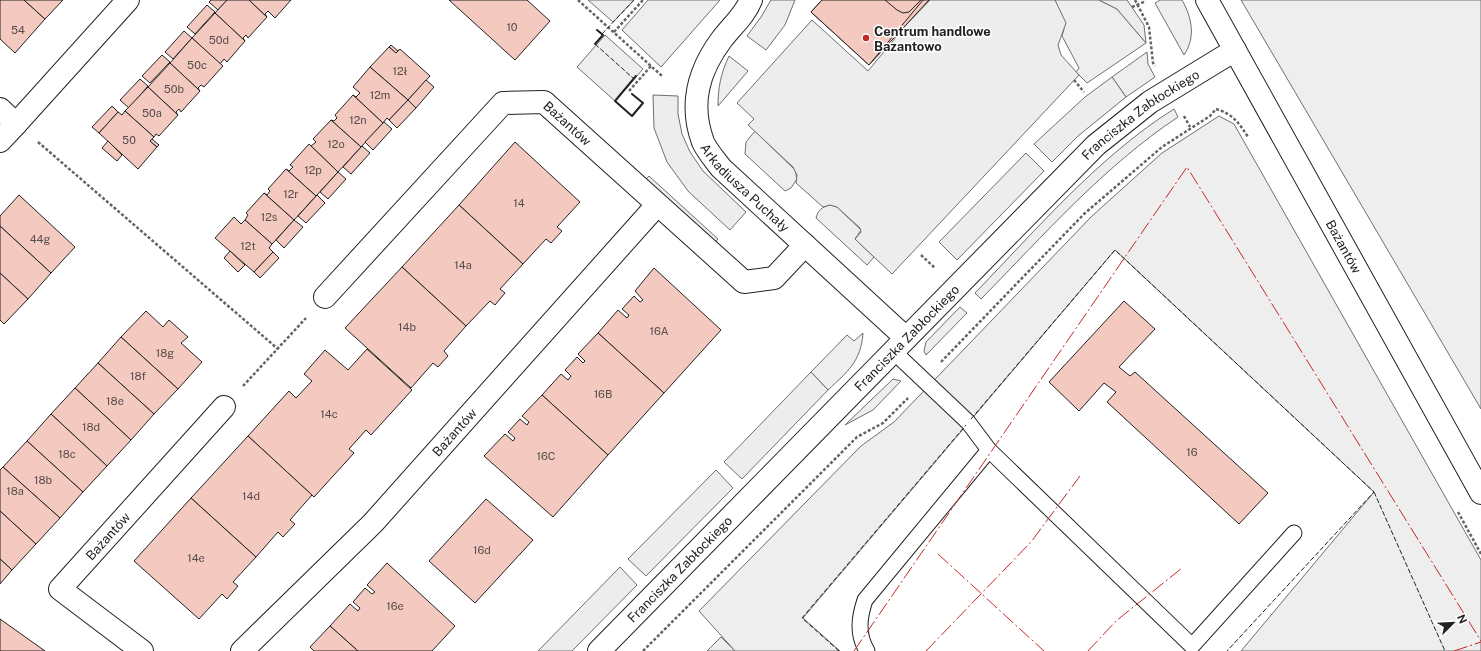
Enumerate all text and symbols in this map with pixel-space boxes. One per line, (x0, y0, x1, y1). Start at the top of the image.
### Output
house number: 10 (506, 21, 518, 33)
house number: 54 (11, 24, 25, 36)
place label: Centrum handlowe Bazantowo (874, 24, 991, 54)
marker: Centrum handlowe Bazantowo (861, 33, 871, 43)
house number: 50d (209, 34, 229, 46)
house number: 50c (187, 59, 207, 71)
house number: 12ł (393, 65, 408, 77)
street label: Franciszka Zabłockiego (1079, 67, 1202, 163)
house number: 50b (164, 83, 185, 95)
house number: 12m (370, 89, 390, 101)
street label: Bażantów (540, 98, 594, 149)
house number: 50a (142, 107, 162, 119)
house number: 12n (349, 114, 367, 126)
house number: 50 (122, 134, 136, 146)
house number: 12o (327, 138, 345, 150)
street label: Arkadiusza Puchały (697, 141, 792, 235)
house number: 12p (304, 164, 322, 176)
house number: 12r (283, 188, 299, 200)
house number: 14 (513, 197, 525, 209)
house number: 12s (261, 211, 278, 223)
street label: Bażantów (1323, 217, 1364, 276)
house number: 44g (30, 233, 50, 245)
house number: 12t (240, 240, 256, 252)
house number: 14a (454, 259, 472, 271)
street label: Franciszka Zabłockiego (852, 282, 962, 394)
house number: 14b (398, 321, 416, 333)
house number: 16A (649, 325, 669, 337)
house number: 18g (156, 347, 174, 359)
house number: 18f (130, 370, 147, 382)
house number: 16B (594, 388, 612, 400)
house number: 18e (106, 395, 124, 407)
street label: Bażantów (429, 405, 480, 459)
house number: 14c (320, 408, 338, 420)
house number: 18d (82, 421, 100, 433)
house number: 16 (1186, 446, 1198, 458)
house number: 18c (58, 448, 76, 460)
house number: 16C (537, 450, 555, 462)
house number: 18b (34, 474, 53, 486)
house number: 18a (6, 485, 24, 497)
house number: 14d (242, 490, 260, 502)
street label: Bażantów (83, 510, 133, 563)
street label: Franciszka Zabłockiego (625, 513, 735, 626)
house number: 16d (473, 544, 491, 556)
house number: 14e (187, 552, 205, 564)
house number: 16e (386, 600, 404, 612)
north arrow (1433, 603, 1473, 643)
text: N (1455, 613, 1469, 625)

